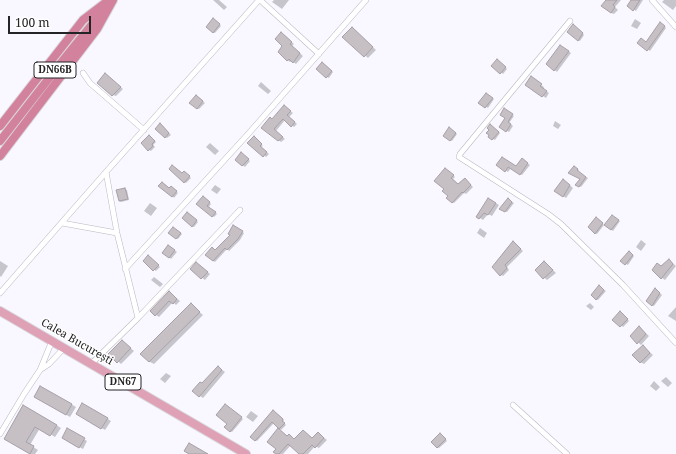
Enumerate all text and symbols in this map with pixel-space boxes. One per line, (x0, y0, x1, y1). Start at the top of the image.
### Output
scale bar (10, 8, 93, 34)
text: 100 m (15, 14, 50, 31)
road number: DN66B (34, 62, 76, 78)
street label: Calea București (39, 316, 115, 368)
road number: DN67 (105, 374, 141, 390)

